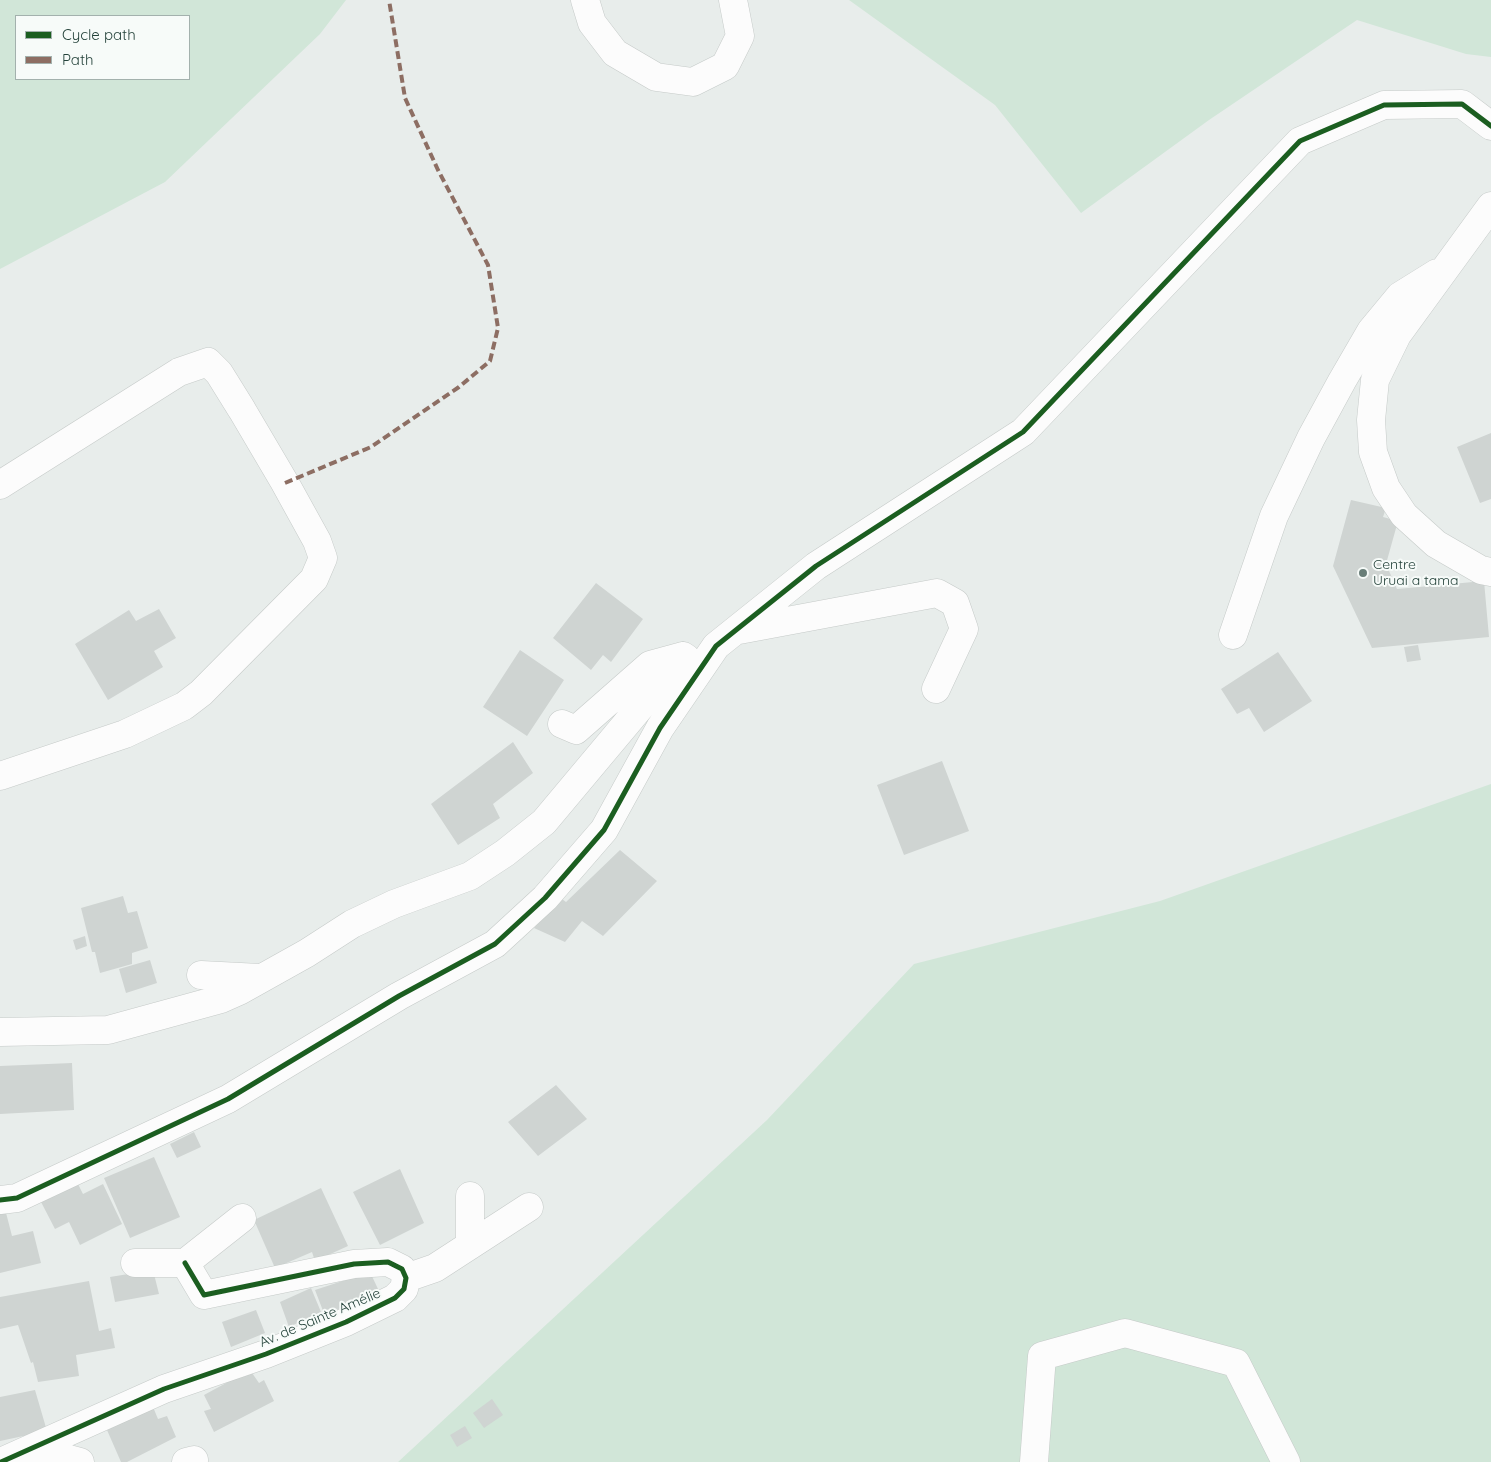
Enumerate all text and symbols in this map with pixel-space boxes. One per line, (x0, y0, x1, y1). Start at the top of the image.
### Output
legend (15, 15, 190, 80)
text: Cycle path (62, 25, 136, 44)
text: Path (62, 50, 94, 69)
place label: Centre Uruai a tama (1373, 557, 1458, 590)
marker: Centre Uruai a tama (1357, 567, 1369, 579)
street label: Av. de Sainte Amélie (257, 1285, 383, 1351)

